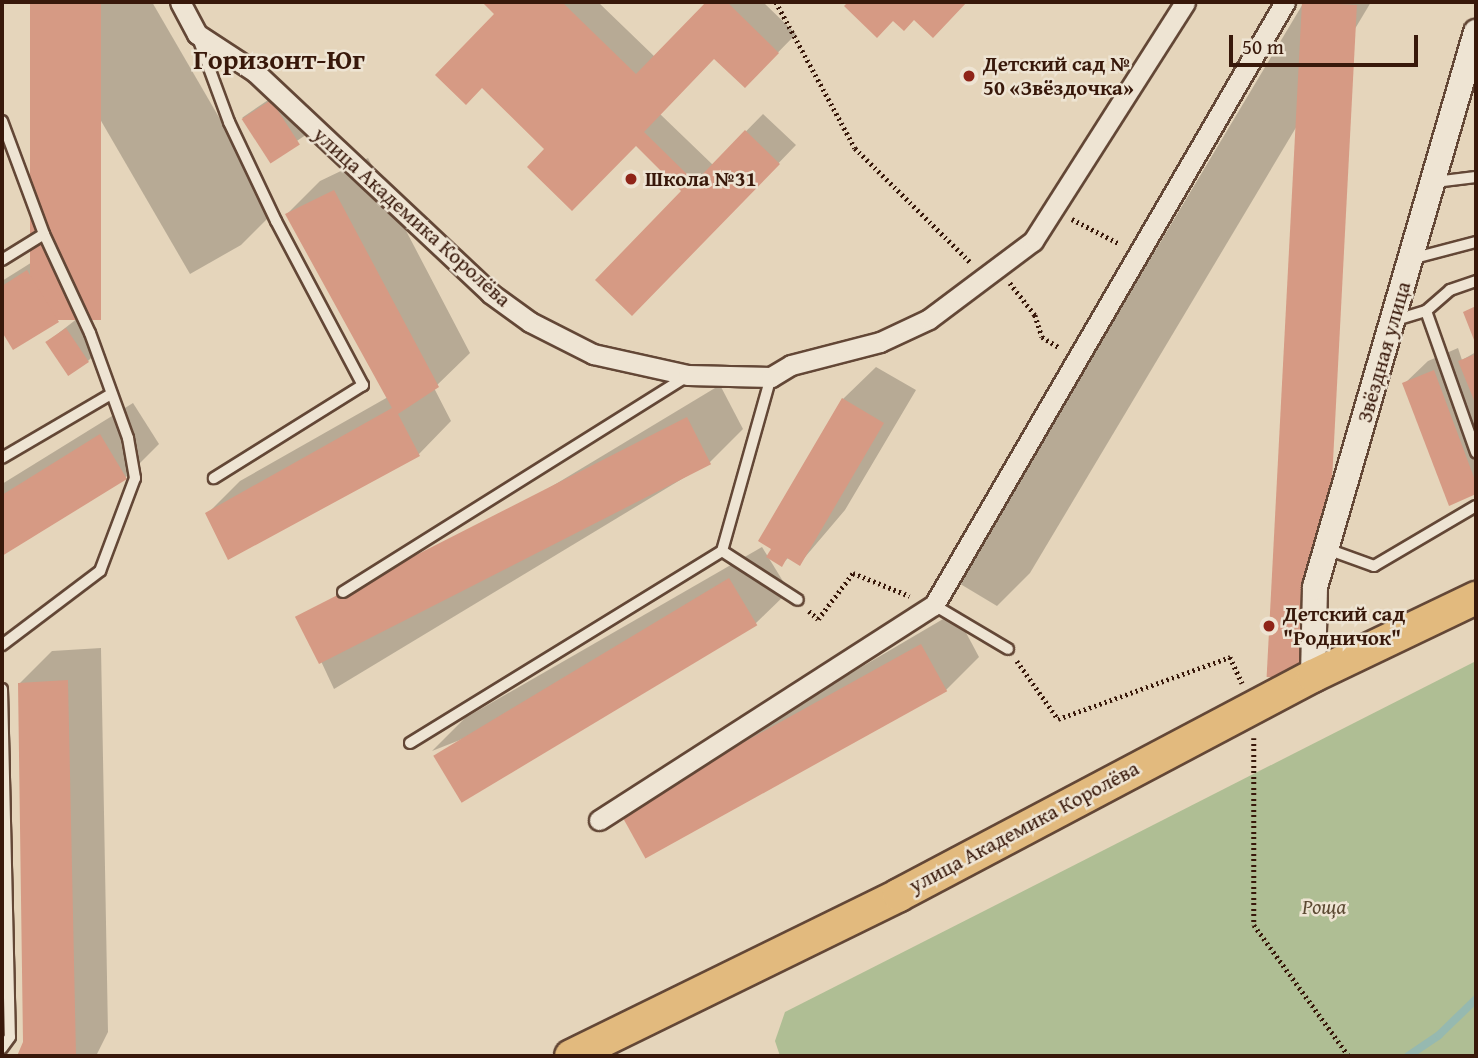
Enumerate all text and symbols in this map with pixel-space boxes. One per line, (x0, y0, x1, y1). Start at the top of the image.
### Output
scale bar (1233, 21, 1422, 65)
text: 50 m (1242, 31, 1284, 62)
district label: Горизонт-Юг (193, 42, 365, 76)
place label: Детский сад № 50 «Звёздочка» (983, 51, 1134, 101)
marker: Детский сад № 50 «Звёздочка» (961, 68, 977, 84)
street label: улица Академика Королёва (308, 122, 516, 312)
place label: Школа №31 (645, 166, 757, 192)
marker: Школа №31 (623, 171, 639, 187)
street label: Звёздная улица (1352, 279, 1416, 425)
place label: Детский сад "Родничок" (1283, 601, 1405, 651)
marker: Детский сад "Родничок" (1261, 618, 1277, 634)
street label: улица Академика Королёва (905, 756, 1143, 898)
park label: Роща (1302, 894, 1346, 920)

